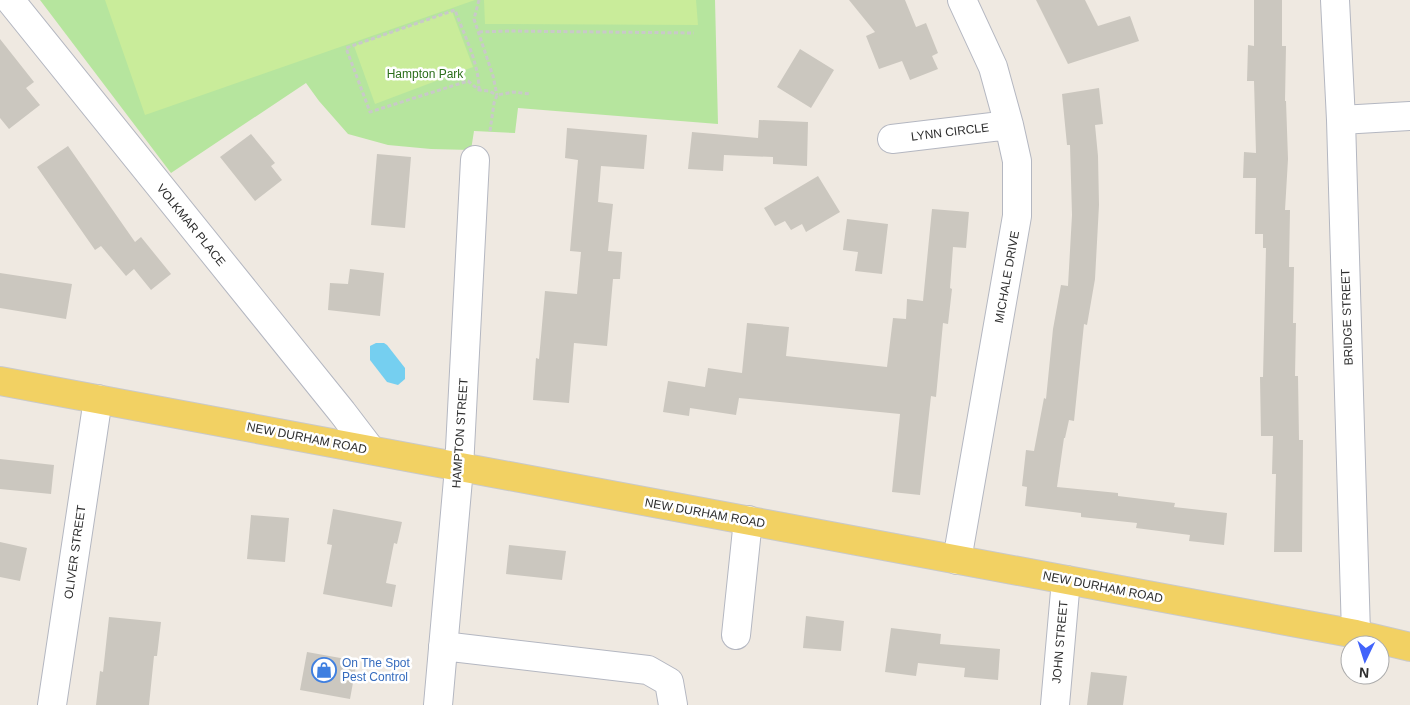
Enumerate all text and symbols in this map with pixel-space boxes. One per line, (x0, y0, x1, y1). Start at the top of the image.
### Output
park label: Hampton Park (387, 67, 464, 81)
street label: LYNN CIRCLE (910, 120, 990, 144)
street label: VOLKMAR PLACE (154, 181, 228, 269)
street label: MICHALE DRIVE (992, 230, 1022, 324)
street label: BRIDGE STREET (1338, 268, 1356, 366)
street label: HAMPTON STREET (449, 377, 471, 489)
street label: NEW DURHAM ROAD (246, 419, 369, 457)
street label: NEW DURHAM ROAD (644, 496, 767, 531)
street label: OLIVER STREET (61, 503, 89, 600)
street label: NEW DURHAM ROAD (1042, 568, 1165, 606)
street label: JOHN STREET (1049, 599, 1071, 684)
north arrow (1340, 635, 1390, 685)
place label: On The Spot Pest Control (342, 656, 410, 684)
shop icon: On The Spot Pest Control (311, 657, 337, 683)
text: N (1358, 665, 1370, 681)

